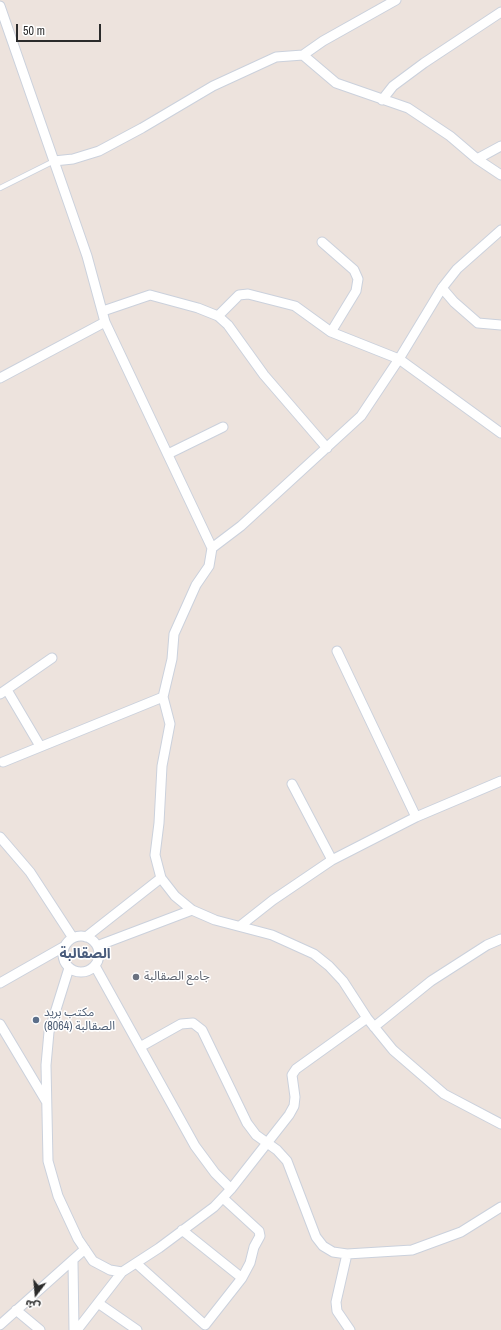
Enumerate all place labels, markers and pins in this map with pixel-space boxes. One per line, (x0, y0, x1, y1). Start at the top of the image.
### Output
place label: جامع الصقالبة (144, 970, 210, 984)
marker: جامع الصقالبة (131, 972, 141, 982)
place label: مكتب بريد الصقالبة (8064) (44, 1006, 115, 1034)
marker: مكتب بريد الصقالبة (8064) (31, 1015, 41, 1025)

